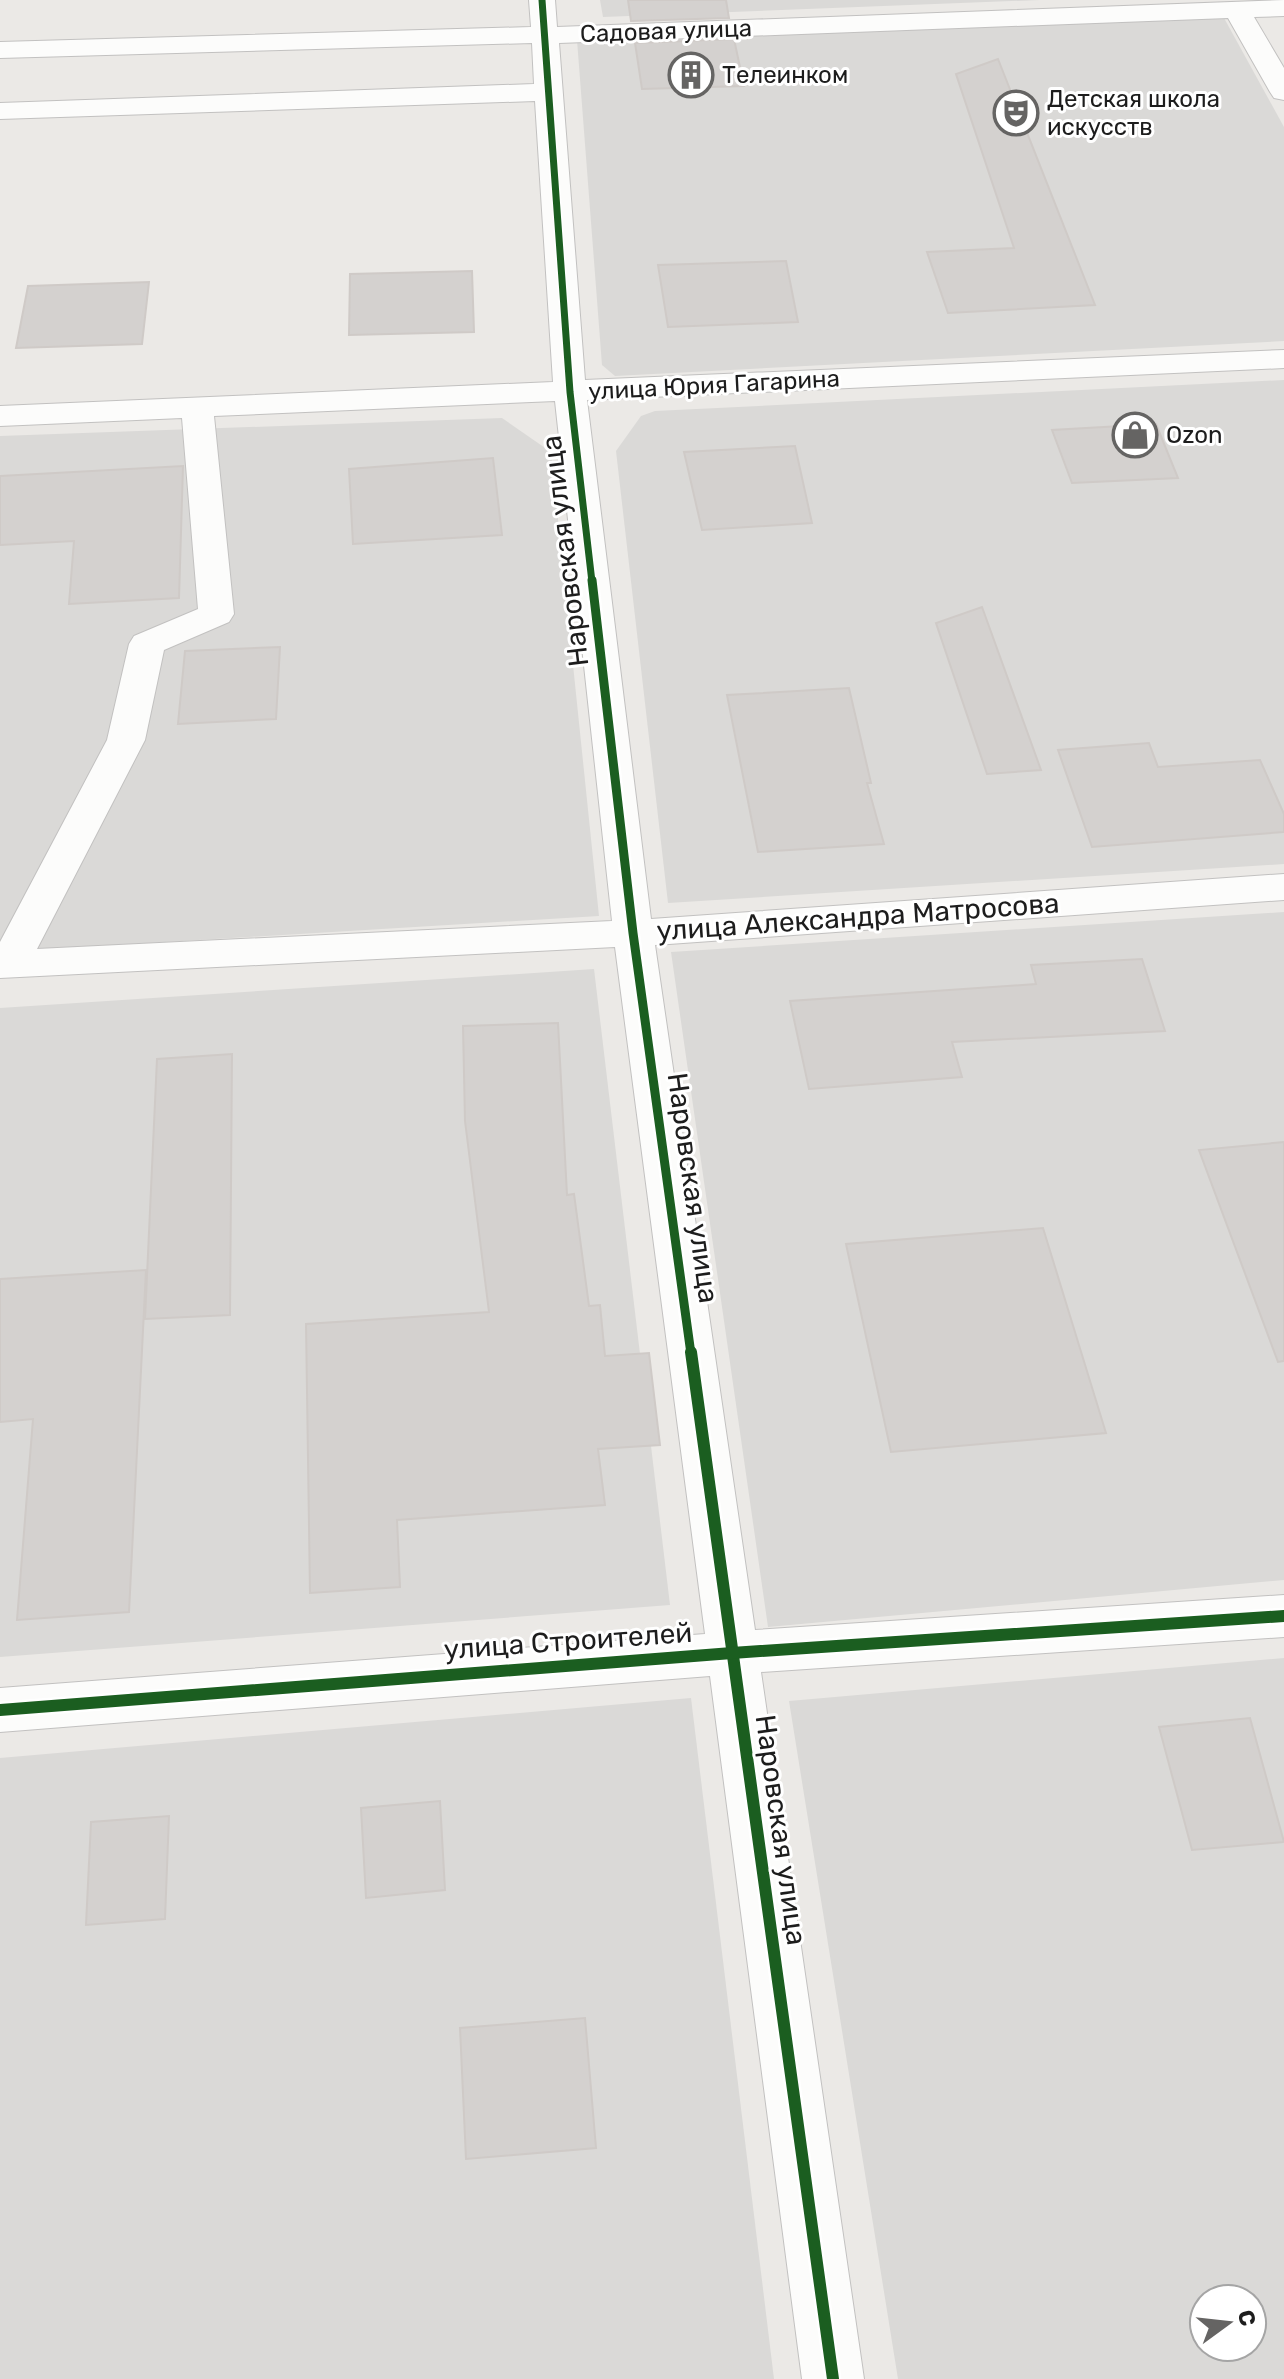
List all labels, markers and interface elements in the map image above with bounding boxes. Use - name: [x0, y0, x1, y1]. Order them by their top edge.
- street label: Садовая улица: [580, 14, 752, 48]
- building icon: Телеинком: [667, 51, 715, 99]
- place label: Телеинком: [722, 61, 848, 89]
- place label: Детская школа искусств: [1047, 85, 1220, 141]
- theatre icon: Детская школа искусств: [992, 89, 1040, 137]
- street label: улица Юрия Гагарина: [588, 364, 840, 406]
- shop icon: Ozon: [1111, 411, 1159, 459]
- place label: Ozon: [1166, 421, 1223, 449]
- street label: Наровская улица: [534, 434, 596, 668]
- street label: улица Александра Матросова: [656, 886, 1060, 948]
- street label: Наровская улица: [660, 1071, 726, 1305]
- street label: улица Строителей: [443, 1616, 693, 1666]
- street label: Наровская улица: [748, 1713, 814, 1947]
- north arrow: [1188, 2283, 1268, 2363]
- text: С: [1232, 2307, 1262, 2329]

